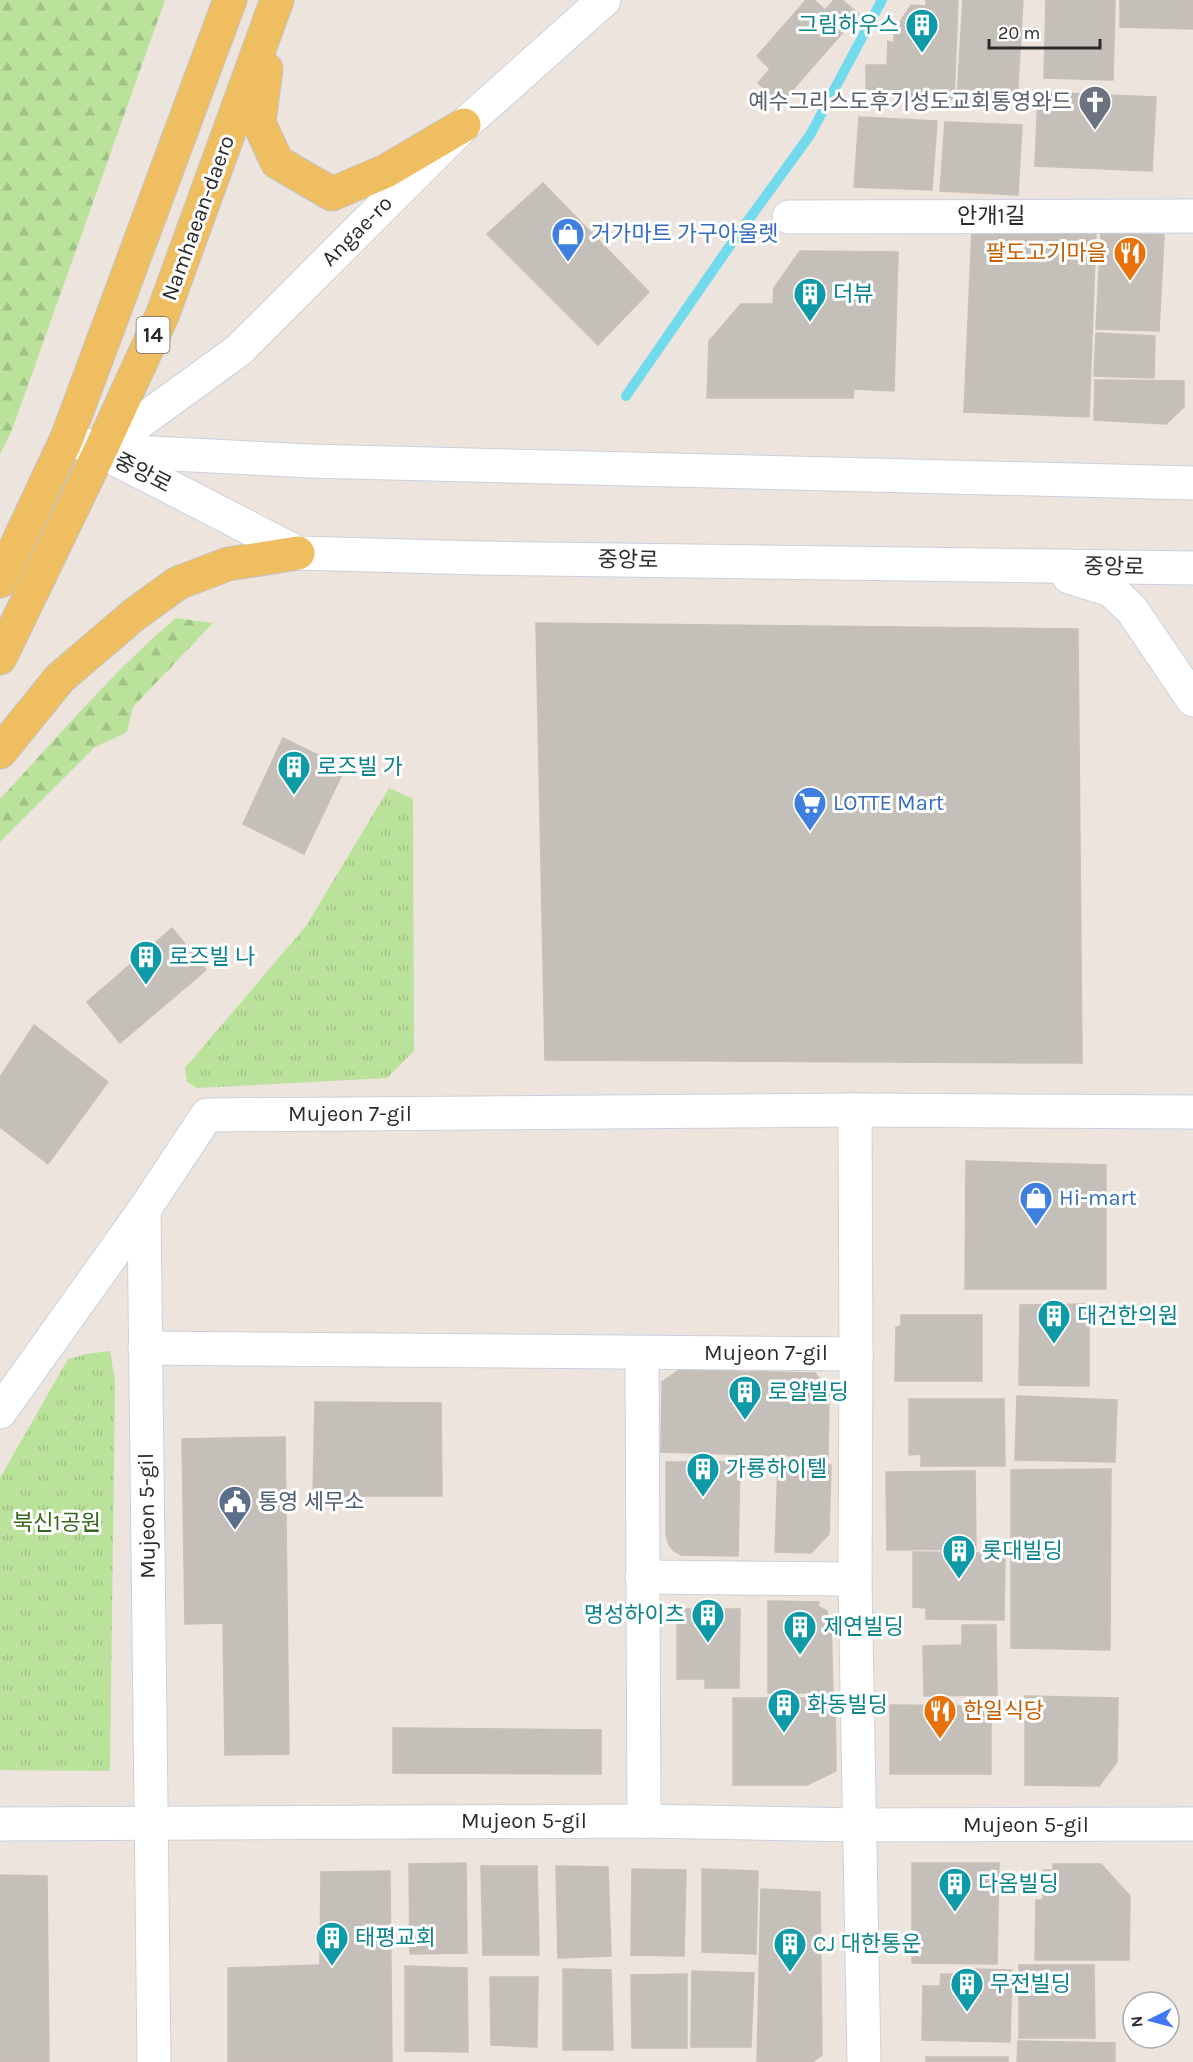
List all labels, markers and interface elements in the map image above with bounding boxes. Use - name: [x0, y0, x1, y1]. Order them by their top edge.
- building icon: 그림하우스: [904, 7, 940, 54]
- place label: 그림하우스: [798, 12, 899, 38]
- scale bar: [989, 12, 1100, 50]
- text: 20 m: [998, 22, 1040, 44]
- church icon: 예수그리스도후기성도교회통영와드: [1077, 84, 1113, 131]
- place label: 예수그리스도후기성도교회통영와드: [748, 89, 1072, 115]
- street label: Namhaean-daero: [156, 132, 240, 304]
- street label: Angae-ro: [316, 190, 398, 272]
- street label: 안개1길: [957, 203, 1025, 229]
- shop icon: 거가마트 가구아울렛: [550, 216, 586, 263]
- place label: 거가마트 가구아울렛: [591, 221, 778, 247]
- restaurant icon: 팔도고기마을: [1112, 235, 1148, 282]
- place label: 팔도고기마을: [986, 240, 1107, 266]
- building icon: 더뷰: [792, 276, 828, 323]
- place label: 더뷰: [833, 281, 873, 307]
- road number: 14: [136, 317, 170, 353]
- street label: 중앙로: [110, 448, 176, 498]
- street label: 중앙로: [597, 546, 659, 574]
- street label: 중앙로: [1083, 553, 1145, 581]
- building icon: 로즈빌 가: [276, 749, 312, 796]
- place label: 로즈빌 가: [317, 754, 403, 780]
- supermarket icon: LOTTE Mart: [792, 785, 828, 832]
- place label: LOTTE Mart: [833, 790, 944, 816]
- building icon: 로즈빌 나: [128, 939, 164, 986]
- place label: 로즈빌 나: [169, 944, 255, 970]
- street label: Mujeon 7-gil: [288, 1101, 412, 1127]
- shop icon: Hi-mart: [1018, 1180, 1054, 1227]
- place label: Hi-mart: [1059, 1185, 1137, 1211]
- building icon: 대건한의원: [1036, 1298, 1072, 1345]
- place label: 대건한의원: [1077, 1303, 1178, 1329]
- street label: Mujeon 7-gil: [704, 1340, 828, 1366]
- building icon: 로얄빌딩: [727, 1374, 763, 1421]
- place label: 로얄빌딩: [768, 1379, 849, 1405]
- building icon: 가룡하이텔: [685, 1451, 721, 1498]
- street label: Mujeon 5-gil: [133, 1453, 161, 1579]
- place label: 가룡하이텔: [726, 1456, 827, 1482]
- public building icon: 통영 세무소: [217, 1484, 253, 1531]
- place label: 통영 세무소: [258, 1489, 364, 1515]
- park label: 북신1공원: [13, 1510, 101, 1536]
- building icon: 롯대빌딩: [941, 1533, 977, 1580]
- place label: 롯대빌딩: [982, 1538, 1063, 1564]
- building icon: 명성하이츠: [690, 1597, 726, 1644]
- place label: 명성하이츠: [584, 1602, 685, 1628]
- building icon: 제연빌딩: [782, 1609, 818, 1656]
- place label: 제연빌딩: [823, 1614, 904, 1640]
- building icon: 화동빌딩: [766, 1687, 802, 1734]
- place label: 화동빌딩: [807, 1692, 888, 1718]
- restaurant icon: 한일식당: [922, 1693, 958, 1740]
- place label: 한일식당: [963, 1698, 1044, 1724]
- street label: Mujeon 5-gil: [461, 1808, 587, 1834]
- street label: Mujeon 5-gil: [963, 1812, 1089, 1838]
- building icon: 다옴빌딩: [937, 1866, 973, 1913]
- place label: 다옴빌딩: [978, 1871, 1059, 1897]
- building icon: 태평교회: [314, 1920, 350, 1967]
- place label: 태평교회: [355, 1925, 436, 1951]
- building icon: CJ 대한통운: [772, 1926, 808, 1973]
- place label: CJ 대한통운: [813, 1931, 922, 1957]
- building icon: 무전빌딩: [949, 1966, 985, 2013]
- place label: 무전빌딩: [990, 1971, 1071, 1997]
- north arrow: [1121, 1990, 1181, 2050]
- text: N: [1127, 2015, 1147, 2028]

